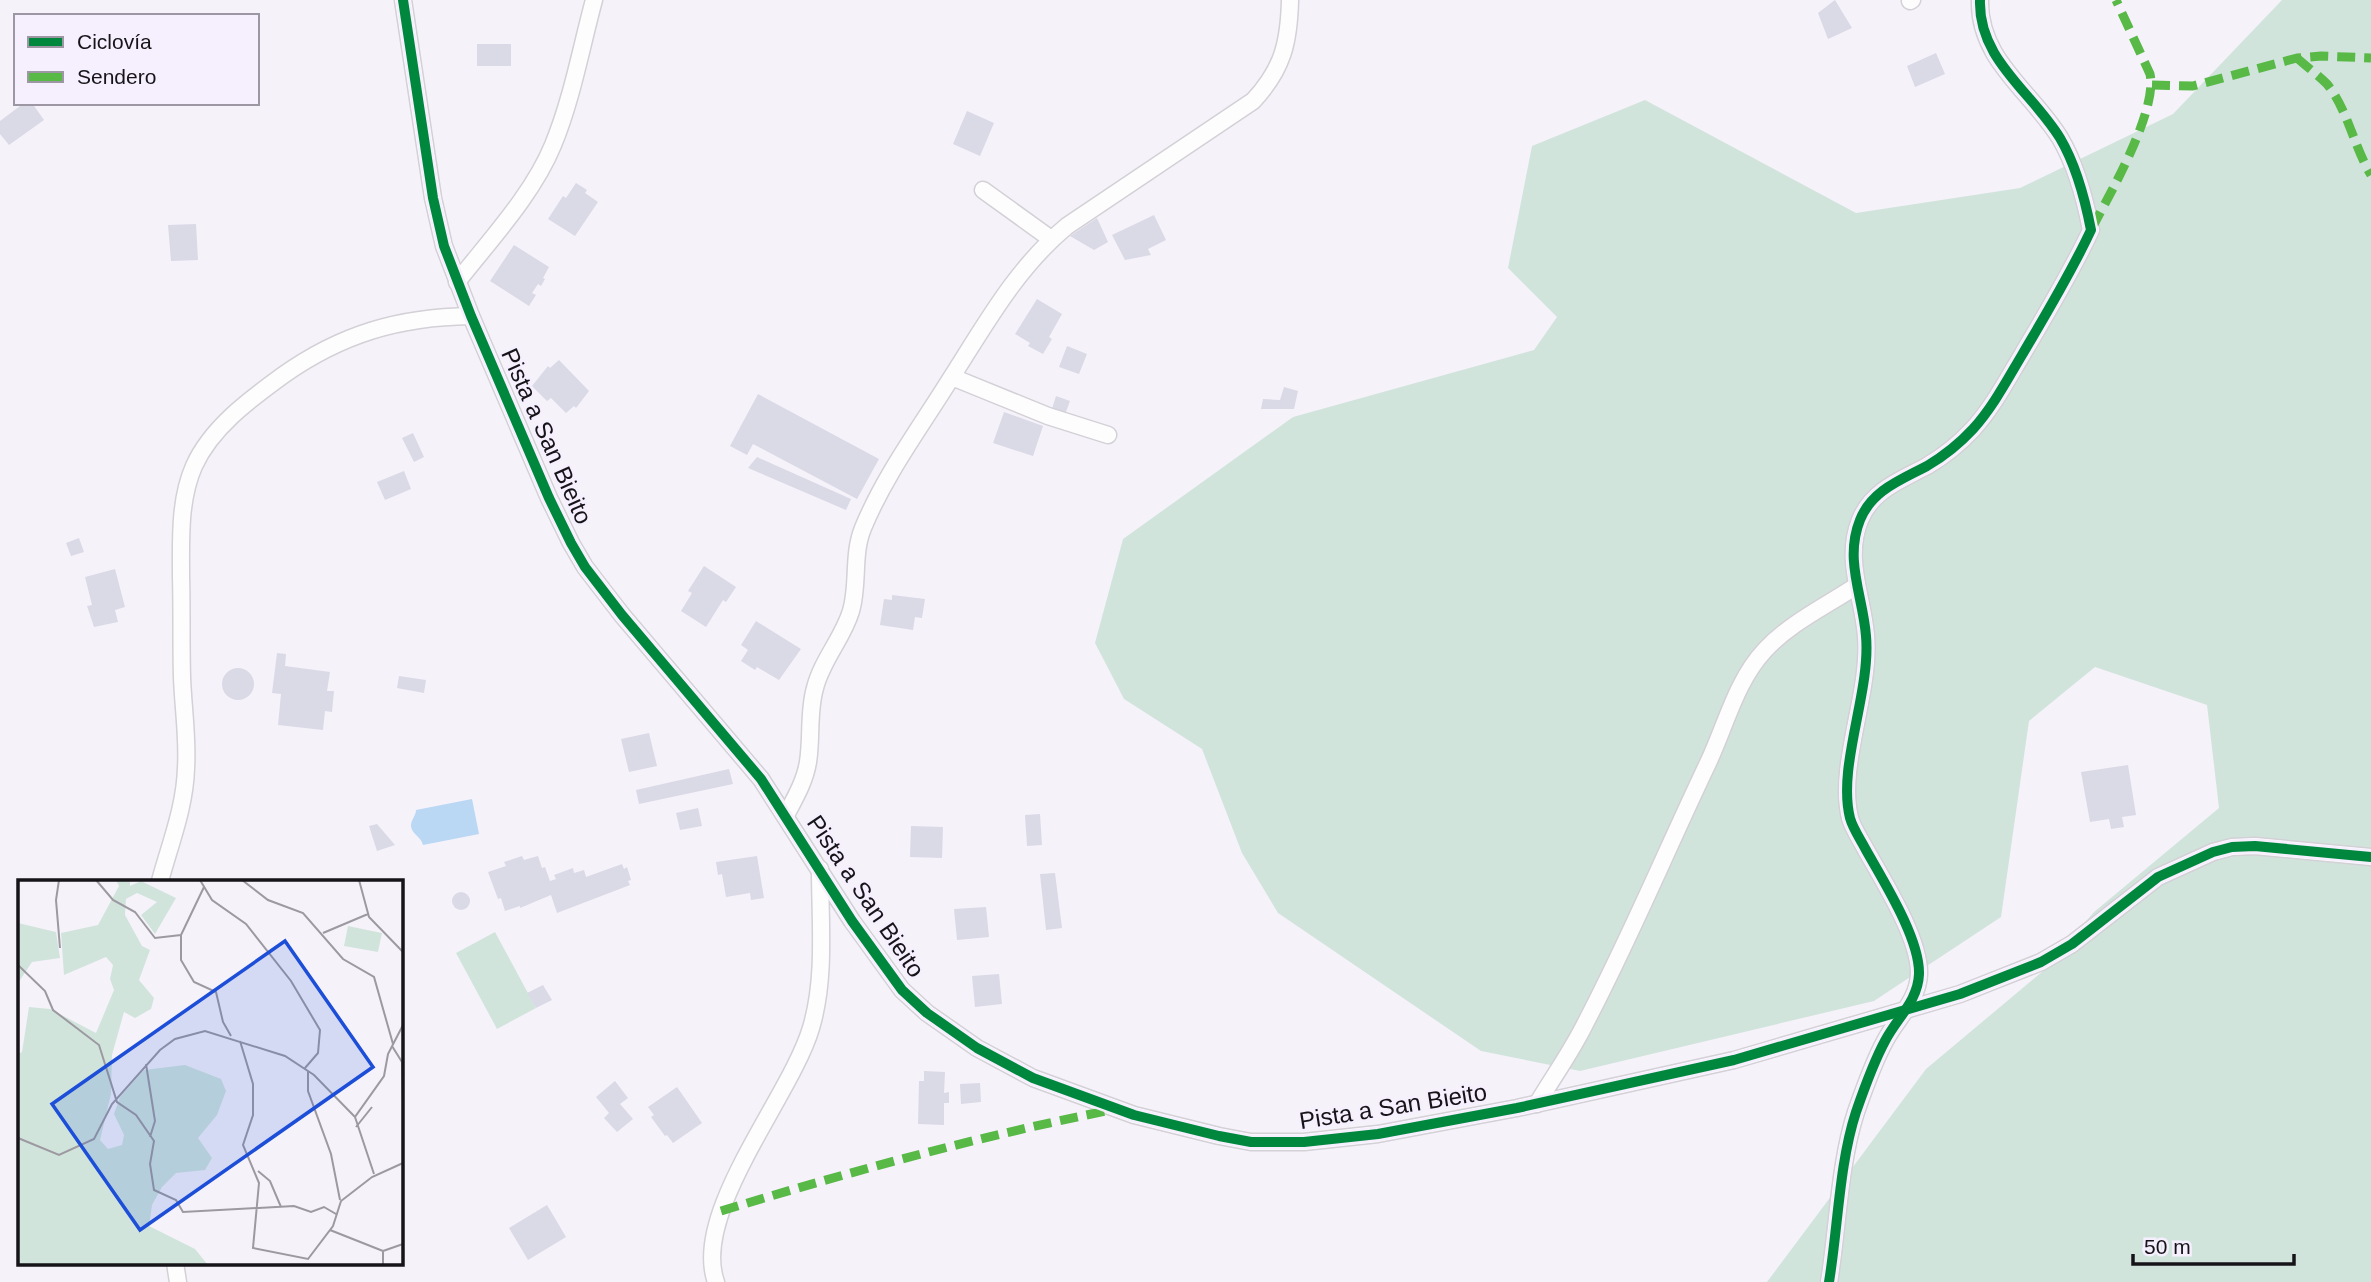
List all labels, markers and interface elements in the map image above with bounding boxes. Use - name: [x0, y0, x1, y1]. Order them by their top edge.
- legend: [14, 14, 259, 105]
- text: Ciclovía: [77, 30, 152, 53]
- text: Sendero: [77, 65, 156, 88]
- street label: Pista a San Bieito: [496, 344, 598, 528]
- street label: Pista a San Bieito: [802, 810, 930, 982]
- inset map: [18, 880, 402, 1264]
- street label: Pista a San Bieito: [1297, 1078, 1489, 1134]
- scale bar: [2133, 1222, 2294, 1266]
- text: 50 m: [2144, 1235, 2191, 1258]

